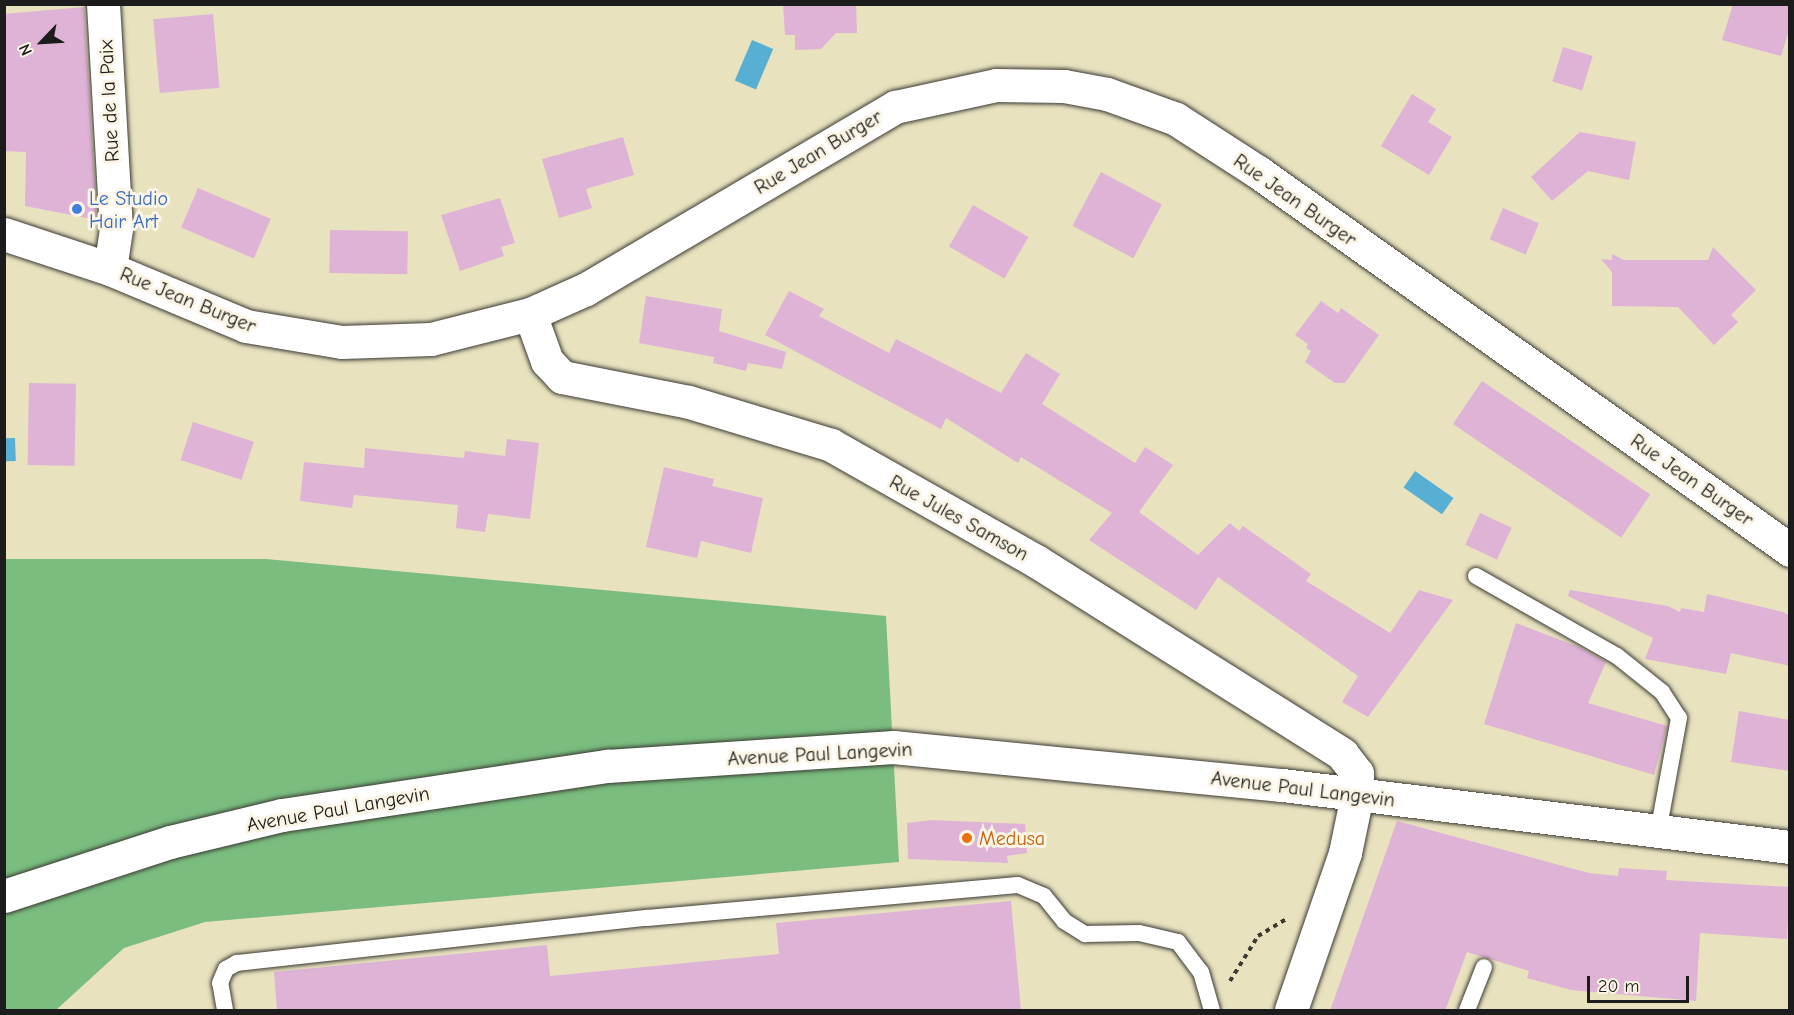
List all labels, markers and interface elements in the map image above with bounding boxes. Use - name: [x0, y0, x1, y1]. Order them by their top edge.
- north arrow: [12, 12, 72, 72]
- street label: Rue de la Paix: [94, 39, 124, 163]
- text: N: [15, 41, 36, 58]
- street label: Rue Jean Burger: [750, 104, 886, 200]
- street label: Rue Jean Burger: [1229, 149, 1361, 251]
- place label: Le Studio Hair Art: [89, 186, 168, 233]
- marker: Le Studio Hair Art: [70, 202, 84, 216]
- street label: Rue Jean Burger: [116, 262, 260, 338]
- street label: Rue Jean Burger: [1626, 429, 1758, 531]
- street label: Rue Jules Samson: [885, 470, 1033, 566]
- street label: Avenue Paul Langevin: [727, 737, 913, 771]
- street label: Avenue Paul Langevin: [1210, 766, 1396, 812]
- street label: Avenue Paul Langevin: [245, 781, 431, 837]
- place label: Medusa: [979, 826, 1045, 850]
- marker: Medusa: [960, 831, 974, 845]
- scale bar: [1590, 964, 1692, 1002]
- text: 20 m: [1598, 976, 1639, 997]

